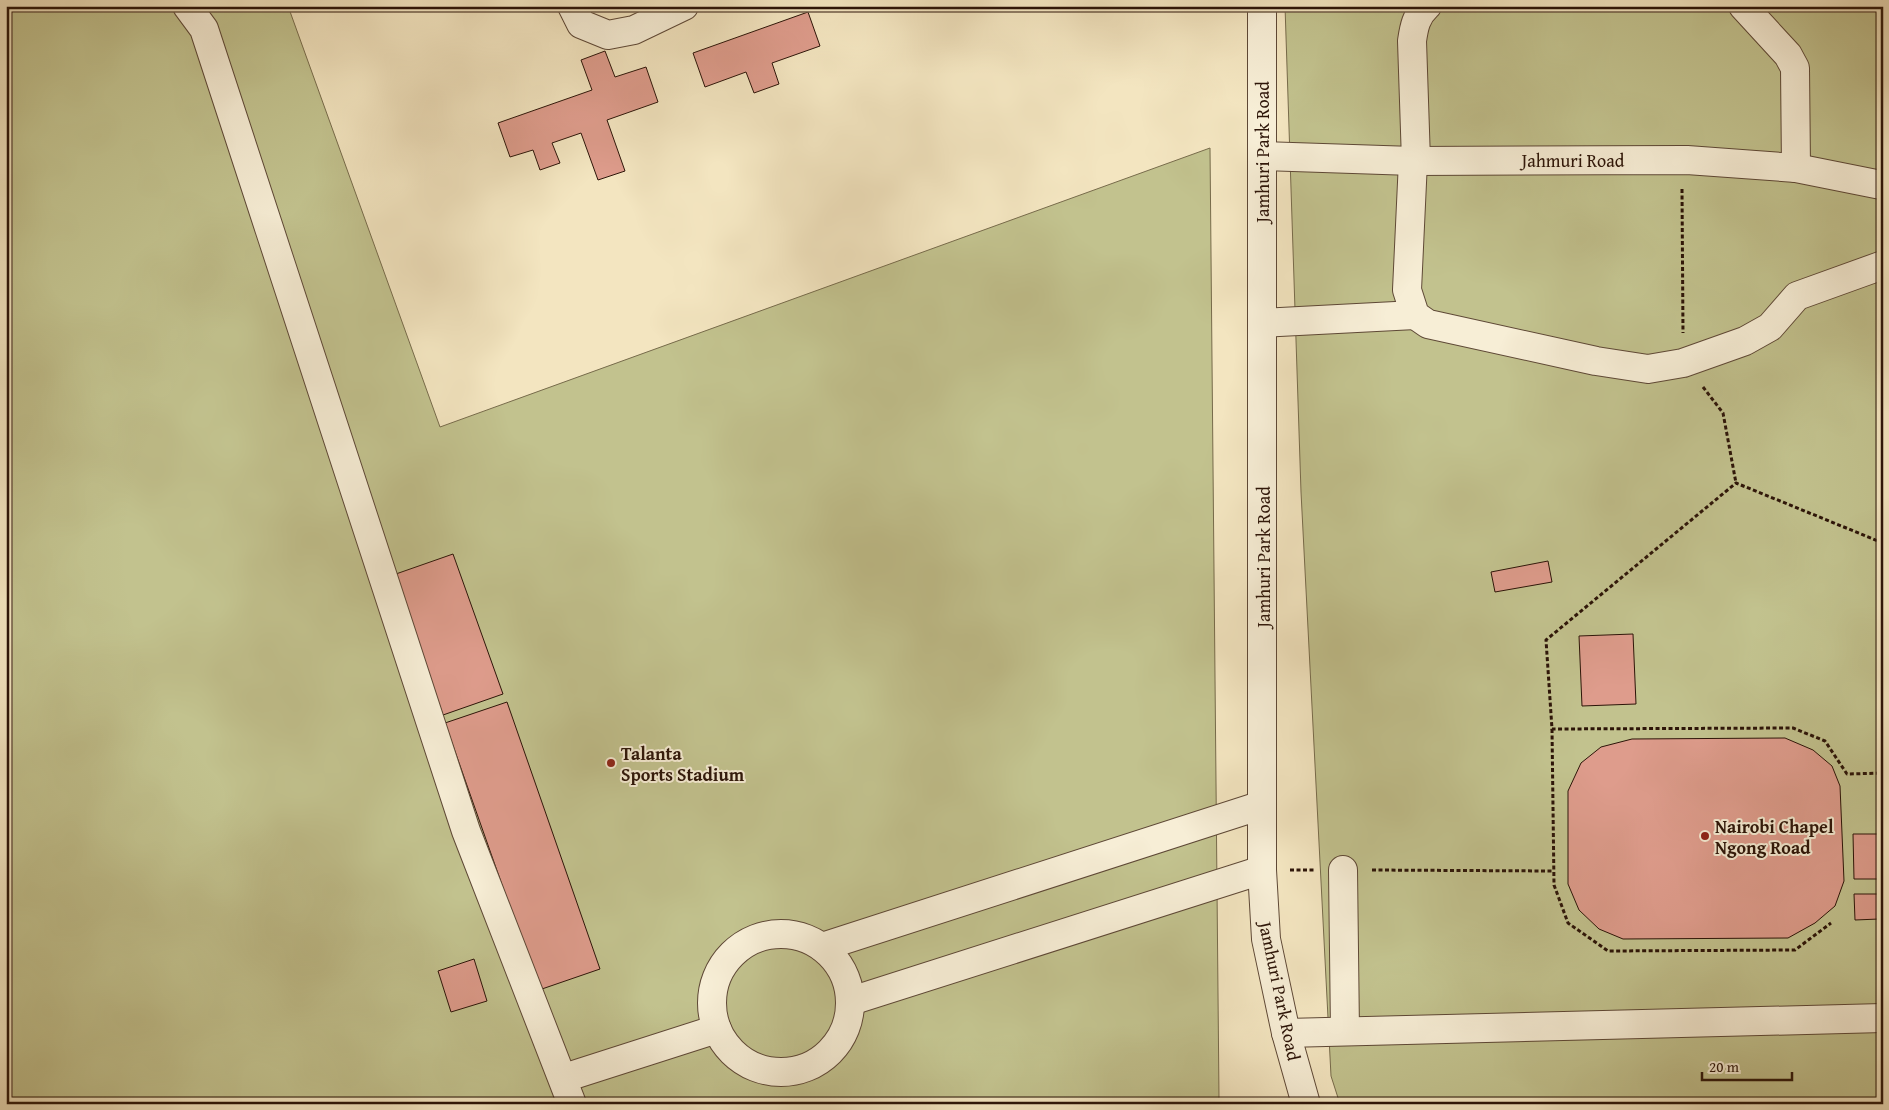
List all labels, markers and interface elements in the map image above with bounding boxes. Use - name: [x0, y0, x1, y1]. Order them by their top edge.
- street label: Jamhuri Park Road: [1249, 81, 1276, 225]
- street label: Jahmuri Road: [1520, 147, 1625, 174]
- street label: Jamhuri Park Road: [1250, 486, 1277, 630]
- place label: Talanta Sports Stadium: [621, 740, 745, 788]
- marker: Talanta Sports Stadium: [605, 757, 617, 769]
- place label: Nairobi Chapel Ngong Road: [1715, 813, 1834, 861]
- marker: Nairobi Chapel Ngong Road: [1699, 830, 1711, 842]
- street label: Jamhuri Park Road: [1252, 917, 1308, 1063]
- scale bar: [1702, 1050, 1792, 1082]
- text: 20 m: [1709, 1056, 1740, 1077]

